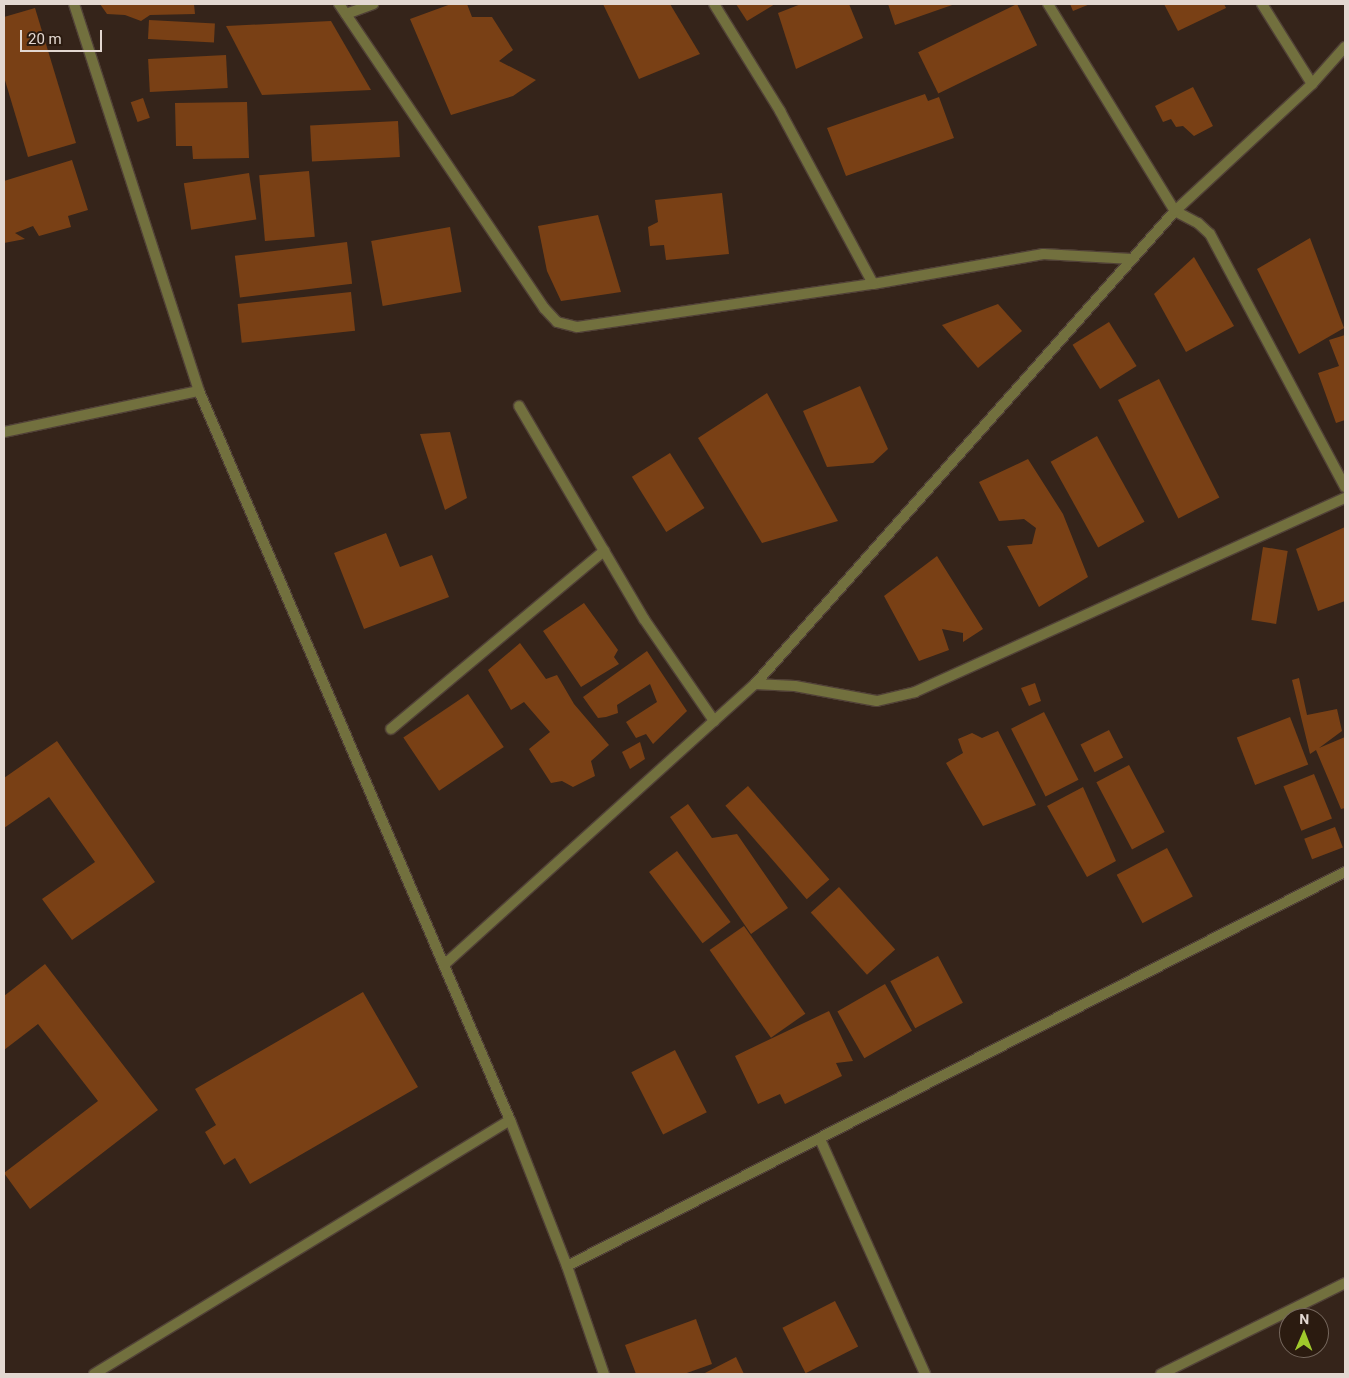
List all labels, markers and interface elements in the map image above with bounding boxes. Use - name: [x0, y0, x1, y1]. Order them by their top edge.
- scale bar: [22, 20, 105, 52]
- text: 20 m: [28, 30, 62, 48]
- north arrow: [1279, 1308, 1329, 1358]
- text: N: [1299, 1311, 1309, 1327]

